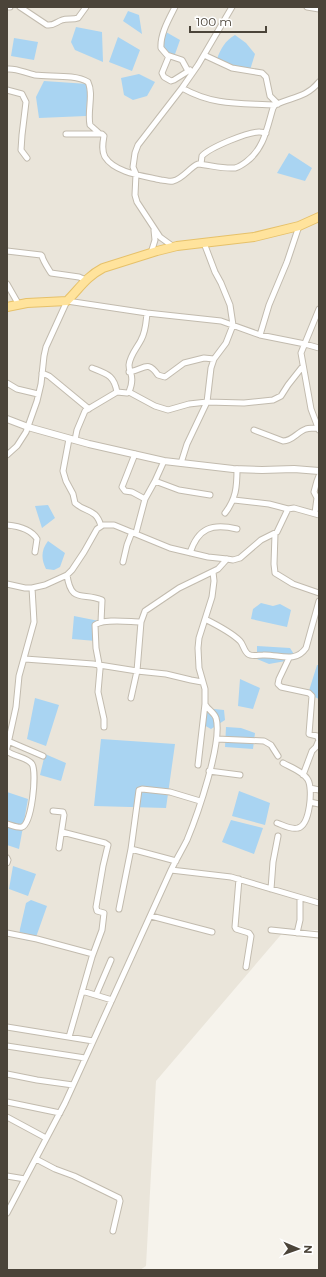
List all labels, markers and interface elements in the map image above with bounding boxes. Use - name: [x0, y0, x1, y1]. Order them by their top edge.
- scale bar: [190, 8, 266, 34]
- text: 100 m: [196, 14, 232, 29]
- north arrow: [278, 1229, 318, 1269]
- text: N: [301, 1245, 315, 1254]

